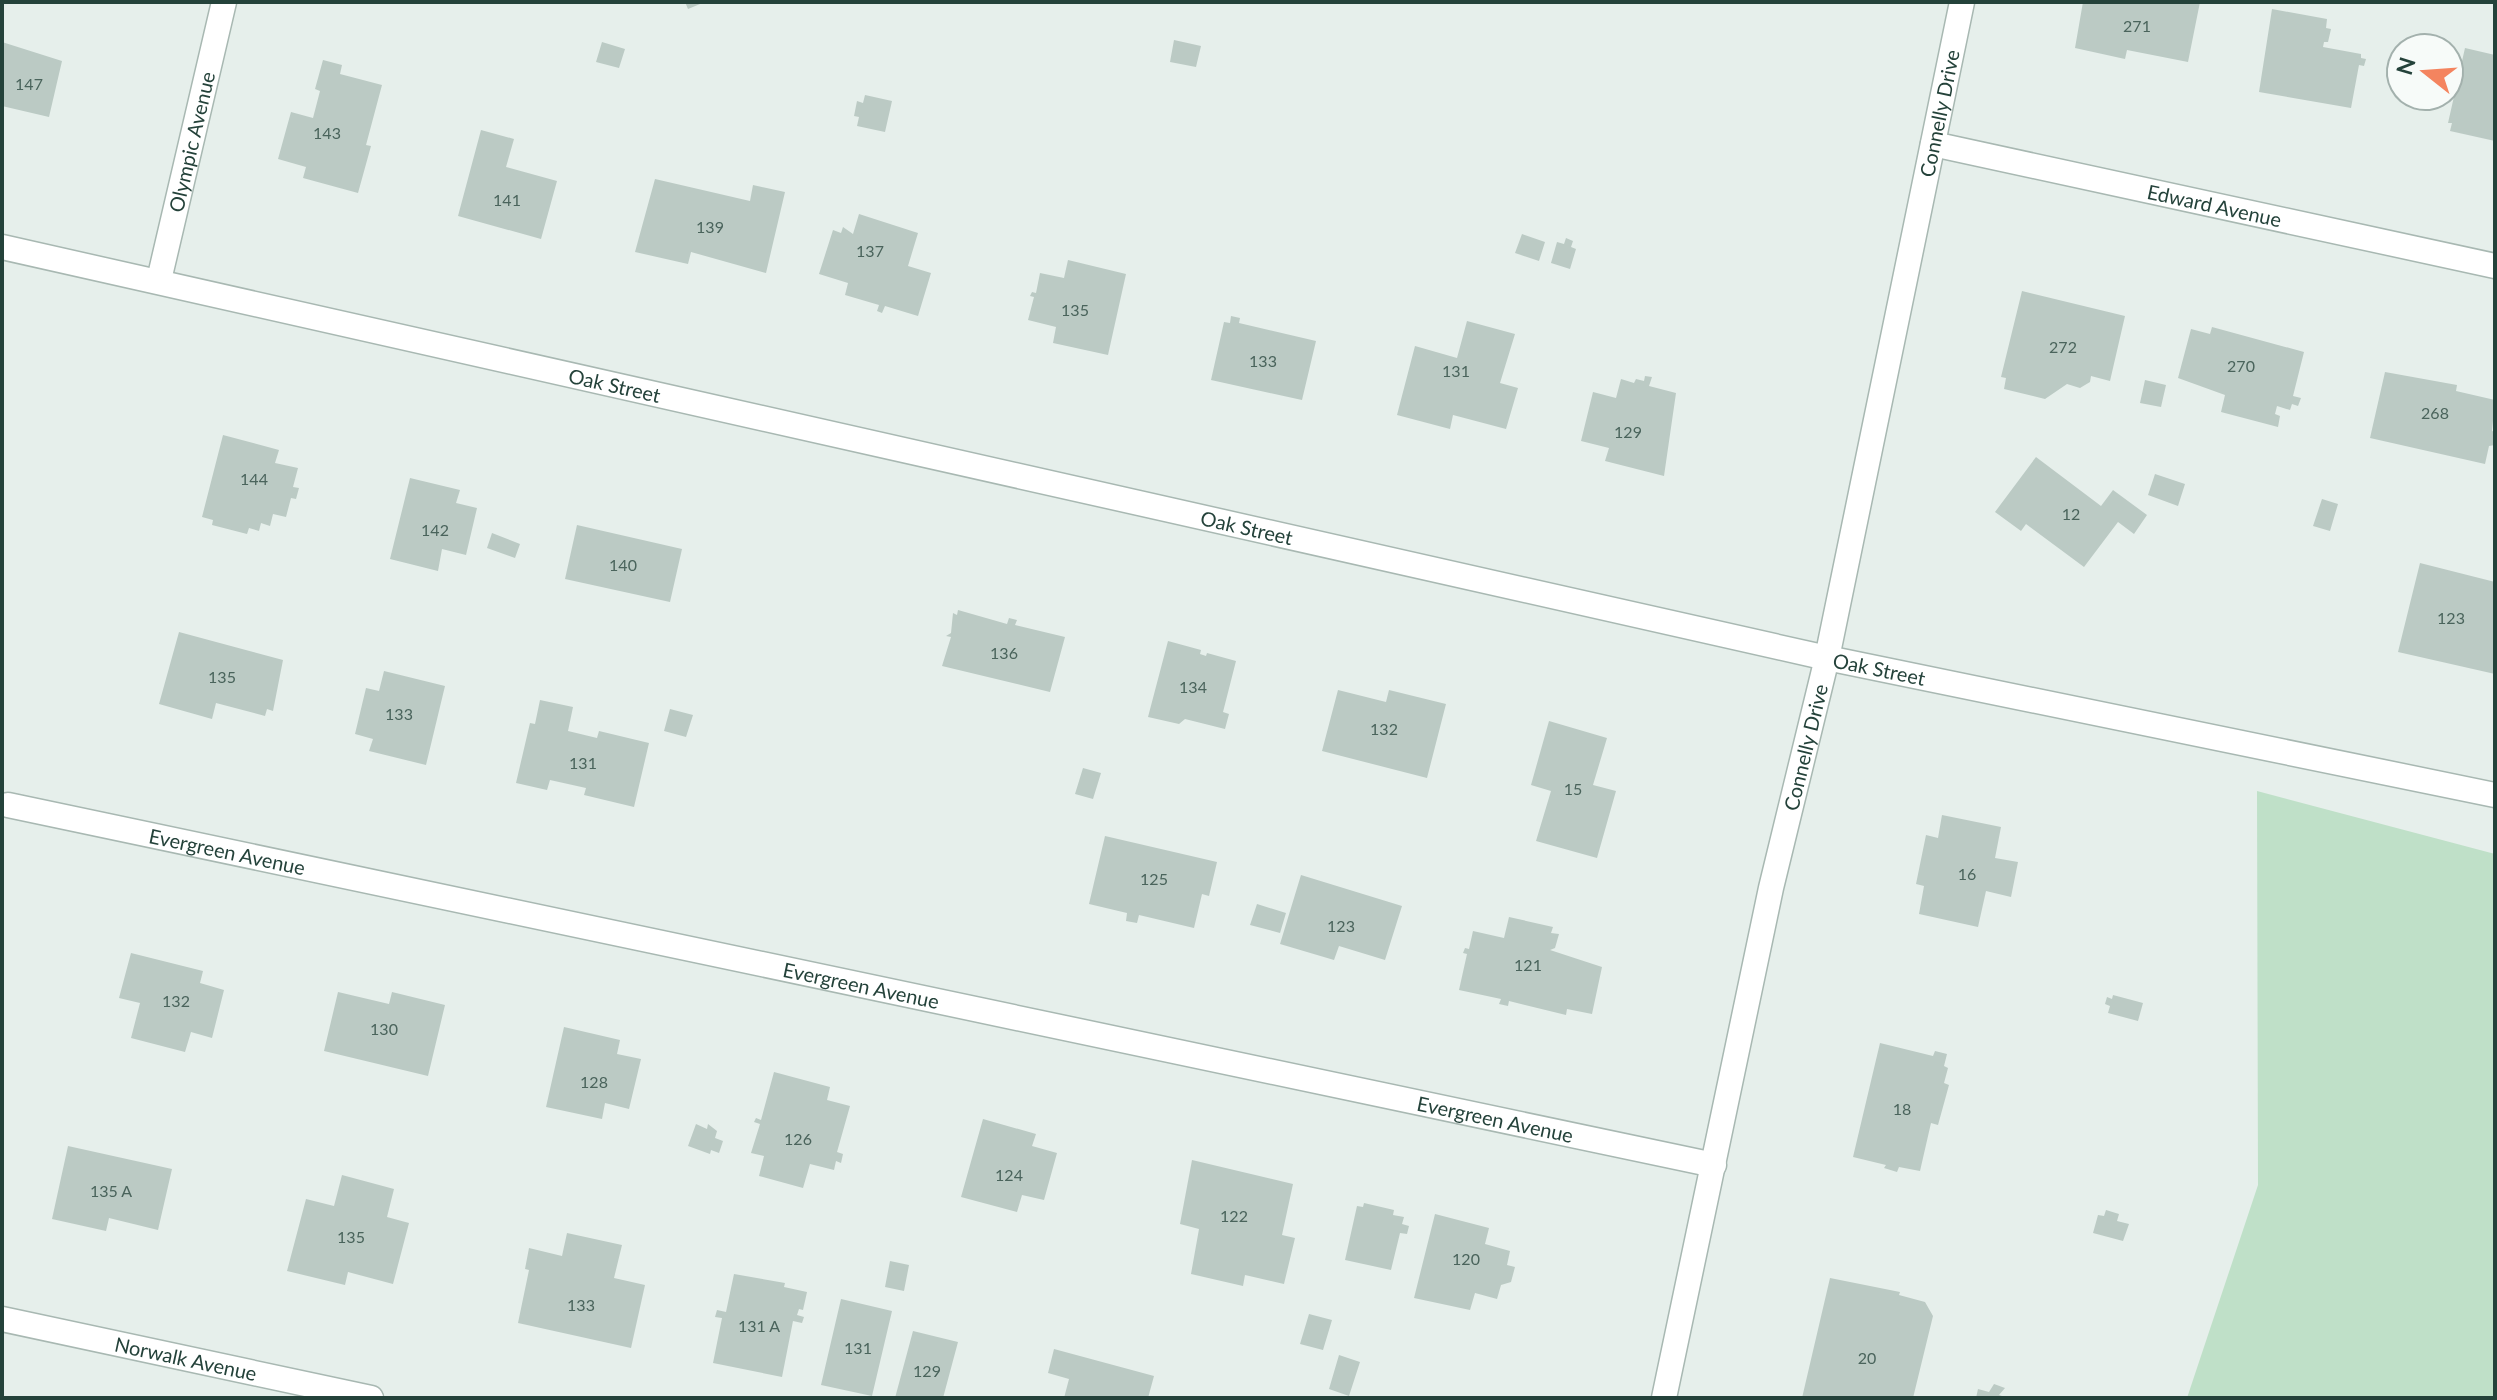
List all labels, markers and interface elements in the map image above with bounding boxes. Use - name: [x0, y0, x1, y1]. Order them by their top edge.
- house number: 271: [2123, 16, 2151, 35]
- north arrow: [2385, 32, 2465, 112]
- street label: Connelly Drive: [1914, 47, 1964, 179]
- text: N: [2390, 54, 2421, 78]
- street label: Olympic Avenue: [163, 69, 219, 214]
- house number: 147: [15, 74, 43, 93]
- house number: 143: [313, 123, 341, 142]
- street label: Edward Avenue: [2145, 179, 2284, 231]
- house number: 141: [493, 190, 521, 209]
- house number: 139: [696, 217, 724, 236]
- house number: 137: [856, 241, 884, 260]
- house number: 135: [1061, 300, 1089, 319]
- house number: 272: [2049, 337, 2077, 356]
- house number: 133: [1249, 351, 1277, 370]
- house number: 270: [2227, 356, 2255, 375]
- house number: 131: [1442, 361, 1470, 380]
- street label: Oak Street: [566, 363, 663, 407]
- house number: 268: [2421, 403, 2449, 422]
- house number: 129: [1614, 422, 1642, 441]
- house number: 144: [240, 469, 268, 488]
- house number: 12: [2062, 504, 2080, 523]
- street label: Oak Street: [1198, 505, 1295, 549]
- house number: 142: [421, 520, 449, 539]
- house number: 140: [609, 555, 637, 574]
- house number: 123: [2437, 608, 2465, 627]
- house number: 136: [990, 643, 1018, 662]
- street label: Oak Street: [1831, 648, 1928, 690]
- house number: 135: [208, 667, 236, 686]
- house number: 134: [1179, 677, 1207, 696]
- street label: Connelly Drive: [1778, 681, 1832, 813]
- house number: 133: [385, 704, 413, 723]
- house number: 132: [1370, 719, 1398, 738]
- house number: 131: [569, 753, 597, 772]
- house number: 15: [1564, 779, 1582, 798]
- street label: Evergreen Avenue: [147, 823, 307, 879]
- house number: 16: [1958, 864, 1976, 883]
- house number: 125: [1140, 869, 1168, 888]
- house number: 123: [1327, 916, 1355, 935]
- house number: 121: [1514, 955, 1542, 974]
- street label: Evergreen Avenue: [781, 957, 941, 1013]
- house number: 132: [162, 991, 190, 1010]
- house number: 130: [370, 1019, 398, 1038]
- house number: 128: [580, 1072, 608, 1091]
- street label: Evergreen Avenue: [1415, 1091, 1576, 1147]
- house number: 18: [1893, 1099, 1911, 1118]
- house number: 126: [784, 1129, 812, 1148]
- house number: 124: [995, 1165, 1023, 1184]
- house number: 135 A: [90, 1181, 132, 1200]
- house number: 122: [1220, 1206, 1248, 1225]
- house number: 135: [337, 1227, 365, 1246]
- house number: 120: [1452, 1249, 1480, 1268]
- house number: 133: [567, 1295, 595, 1314]
- house number: 131 A: [738, 1316, 780, 1335]
- street label: Norwalk Avenue: [113, 1331, 259, 1385]
- house number: 131: [844, 1338, 872, 1357]
- house number: 20: [1858, 1348, 1876, 1367]
- house number: 129: [913, 1361, 941, 1380]

